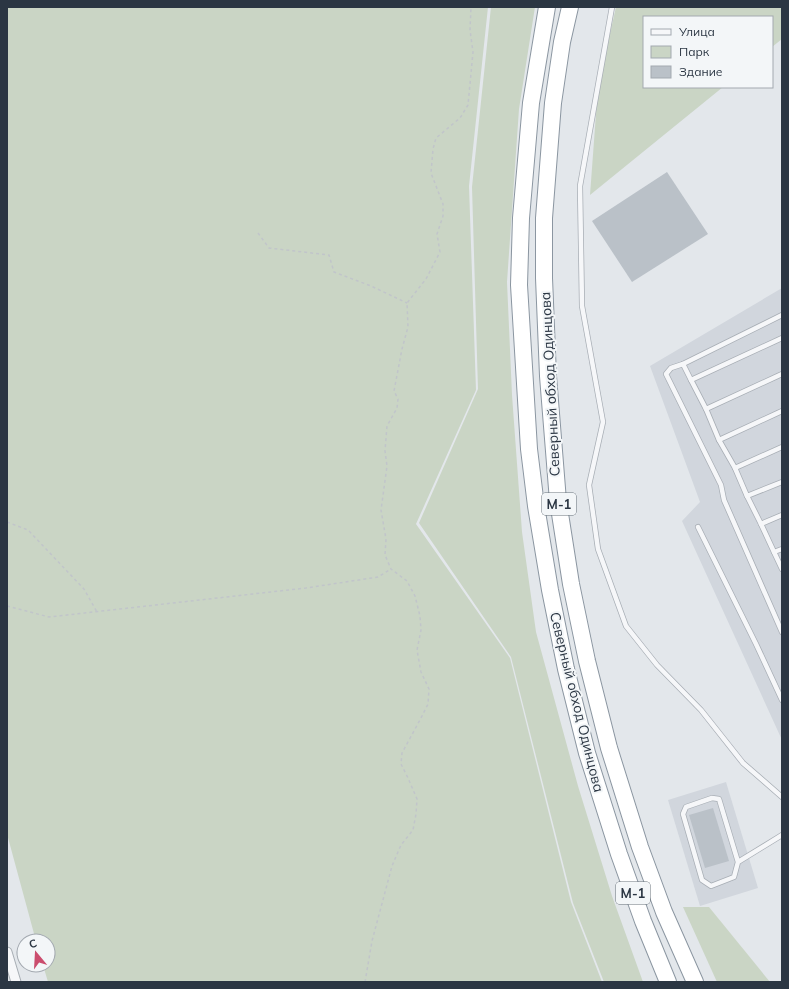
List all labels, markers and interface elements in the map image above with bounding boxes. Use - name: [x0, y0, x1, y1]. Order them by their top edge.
- legend: [643, 16, 773, 88]
- text: Улица: [678, 24, 715, 39]
- text: Парк: [679, 44, 710, 59]
- text: Здание: [679, 64, 723, 79]
- street label: Северный обход Одинцова: [536, 291, 564, 477]
- road number: М-1: [542, 493, 576, 515]
- street label: Северный обход Одинцова: [546, 610, 608, 794]
- road number: М-1: [616, 882, 650, 904]
- north arrow: [16, 933, 56, 973]
- text: С: [27, 936, 39, 951]

